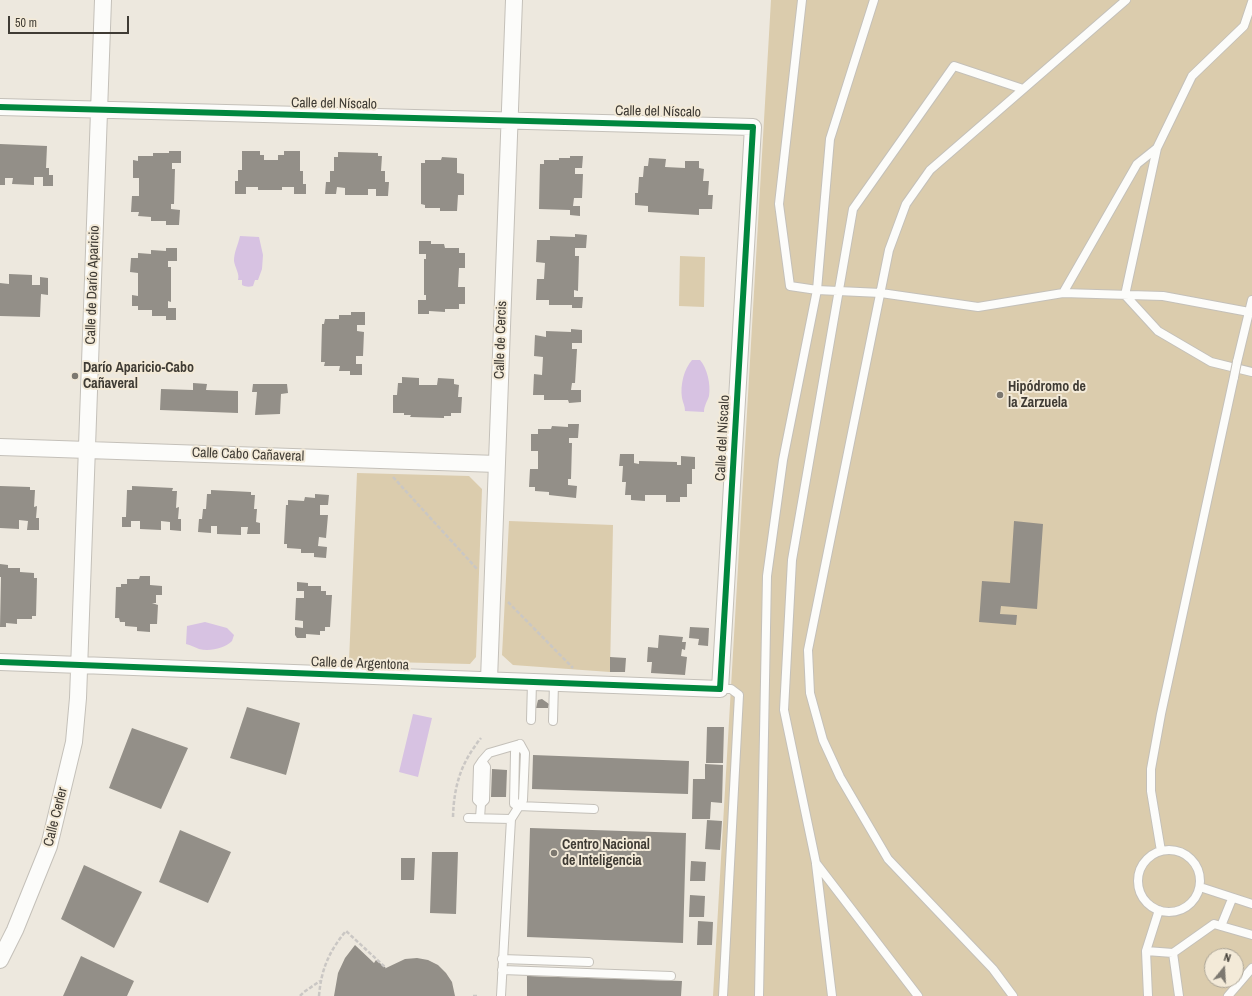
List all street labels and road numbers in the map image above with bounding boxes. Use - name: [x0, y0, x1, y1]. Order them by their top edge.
- street label: Calle del Níscalo: [291, 95, 377, 113]
- street label: Calle del Níscalo: [615, 103, 701, 121]
- street label: Calle de Darío Aparicio: [83, 225, 103, 345]
- street label: Calle de Cercis: [491, 300, 511, 380]
- street label: Calle del Níscalo: [712, 395, 734, 481]
- street label: Calle Cabo Cañaveral: [192, 445, 304, 465]
- street label: Calle de Argentona: [311, 654, 409, 674]
- street label: Calle Cerler: [41, 786, 71, 848]

